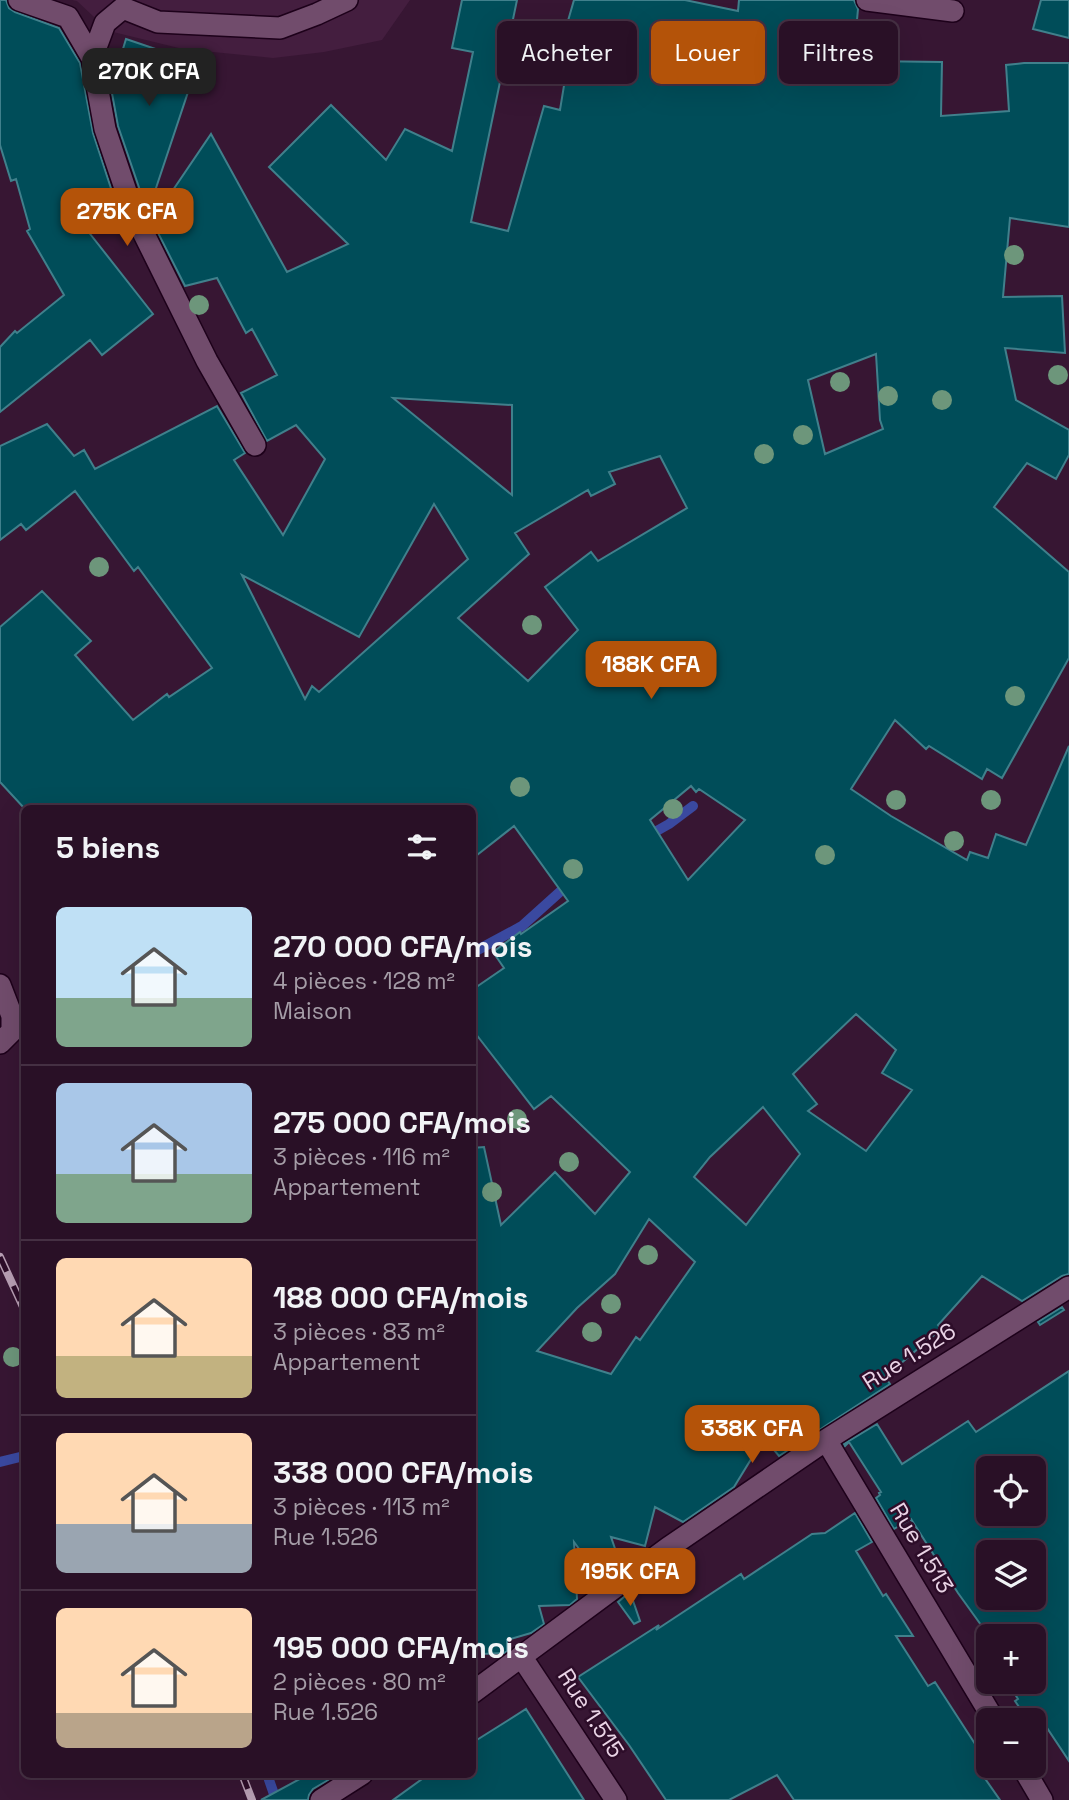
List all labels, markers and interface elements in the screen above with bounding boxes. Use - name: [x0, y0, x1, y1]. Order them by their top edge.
- chip: Acheter: [497, 21, 637, 84]
- chip: Louer: [651, 21, 765, 84]
- chip: Filtres: [779, 21, 898, 84]
- pin: 270K CFA: [77, 48, 221, 108]
- text: 270K CFA: [98, 56, 200, 86]
- pin: 275K CFA: [55, 188, 199, 248]
- text: 275K CFA: [77, 196, 177, 226]
- pin: 188K CFA: [579, 642, 723, 701]
- text: 188K CFA: [602, 649, 700, 679]
- text: 5 biens: [56, 828, 160, 867]
- icon: filters: [403, 828, 441, 866]
- text: 270 000 CFA/mois: [273, 927, 532, 966]
- icon: home: [112, 935, 196, 1019]
- text: 4 pièces · 128 m²: [273, 966, 455, 996]
- text: Maison: [273, 996, 352, 1026]
- text: 275 000 CFA/mois: [273, 1103, 531, 1142]
- icon: home: [112, 1111, 196, 1195]
- text: 3 pièces · 116 m²: [273, 1142, 450, 1172]
- text: Appartement: [273, 1172, 421, 1202]
- text: 188 000 CFA/mois: [273, 1278, 528, 1317]
- icon: home: [112, 1286, 196, 1370]
- street label: Rue 1.526: [856, 1315, 962, 1397]
- text: 3 pièces · 83 m²: [273, 1317, 445, 1347]
- text: Appartement: [273, 1347, 421, 1377]
- pin: 338K CFA: [680, 1406, 824, 1465]
- text: 338K CFA: [701, 1413, 803, 1443]
- text: 338 000 CFA/mois: [273, 1453, 533, 1492]
- map controls: [976, 1456, 1046, 1778]
- button: locate: [976, 1456, 1046, 1526]
- icon: home: [112, 1461, 196, 1545]
- text: 3 pièces · 113 m²: [273, 1492, 450, 1522]
- street label: Rue 1.513: [883, 1497, 961, 1599]
- text: Rue 1.526: [273, 1522, 378, 1552]
- button: layers: [976, 1540, 1046, 1610]
- pin: 195K CFA: [558, 1548, 702, 1608]
- text: 195K CFA: [580, 1556, 680, 1586]
- button: +: [976, 1624, 1046, 1694]
- text: 195 000 CFA/mois: [273, 1628, 529, 1667]
- icon: home: [112, 1636, 196, 1720]
- street label: Rue 1.515: [551, 1663, 631, 1763]
- text: 2 pièces · 80 m²: [273, 1667, 446, 1697]
- text: Rue 1.526: [273, 1697, 378, 1727]
- button: −: [976, 1708, 1046, 1778]

